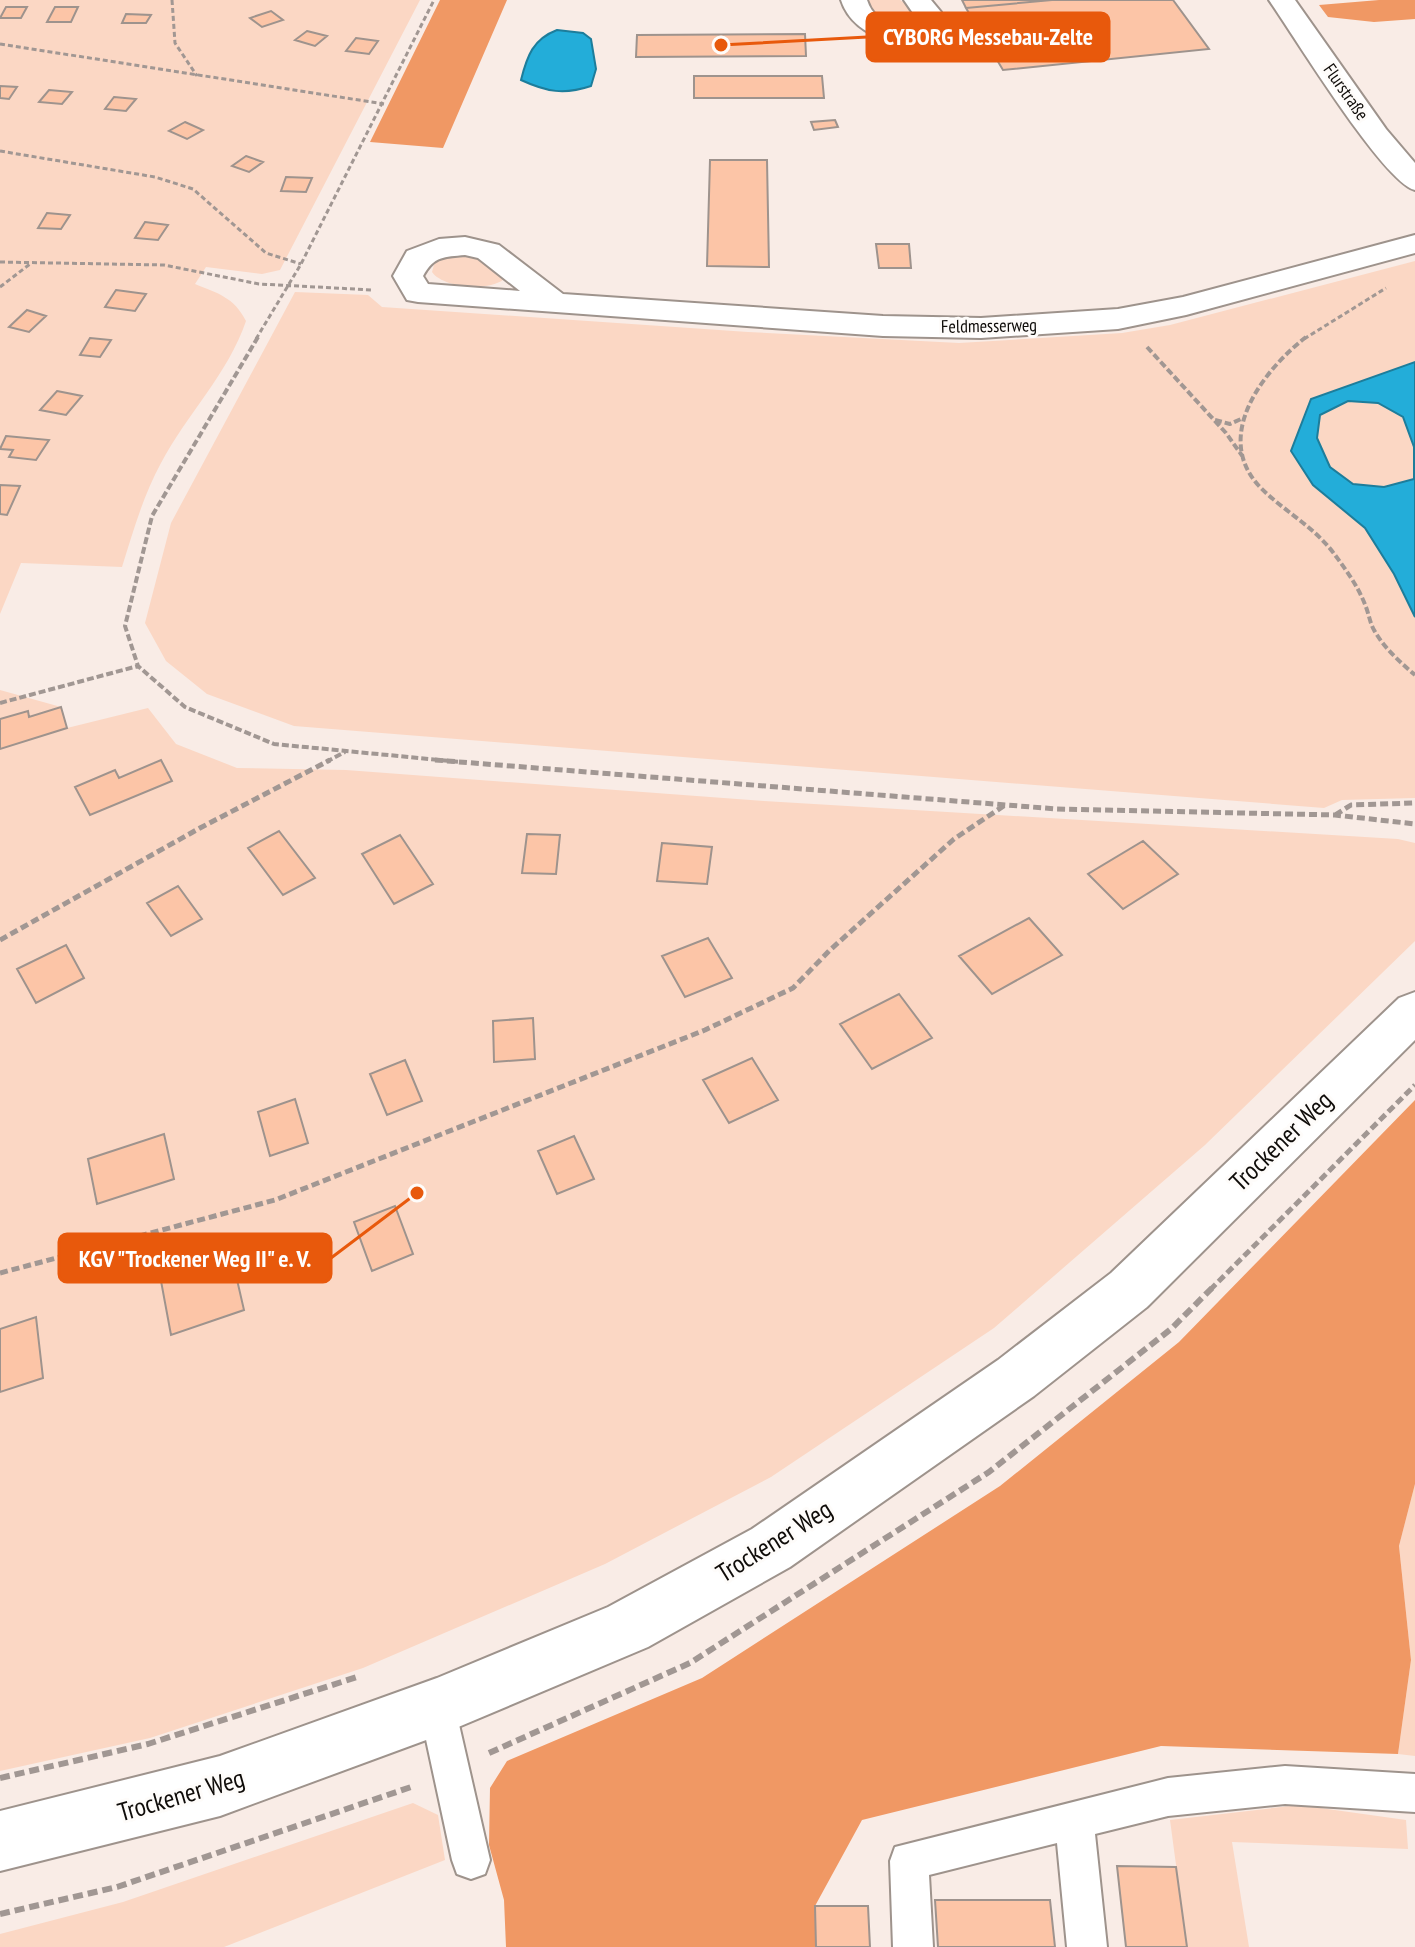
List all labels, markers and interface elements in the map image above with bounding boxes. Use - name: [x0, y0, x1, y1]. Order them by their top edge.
- callout: CYBORG Messebau-Zelte: [867, 13, 1109, 61]
- text: CYBORG Messebau-Zelte: [883, 21, 1093, 52]
- street label: Flurstraße: [1319, 59, 1374, 124]
- street label: Feldmesserweg: [941, 313, 1037, 338]
- street label: Trockener Weg: [1222, 1084, 1339, 1198]
- callout: KGV "Trockener Weg II" e. V.: [59, 1234, 331, 1282]
- text: KGV "Trockener Weg II" e. V.: [79, 1243, 311, 1274]
- street label: Trockener Weg: [710, 1492, 838, 1589]
- street label: Trockener Weg: [114, 1761, 248, 1828]

